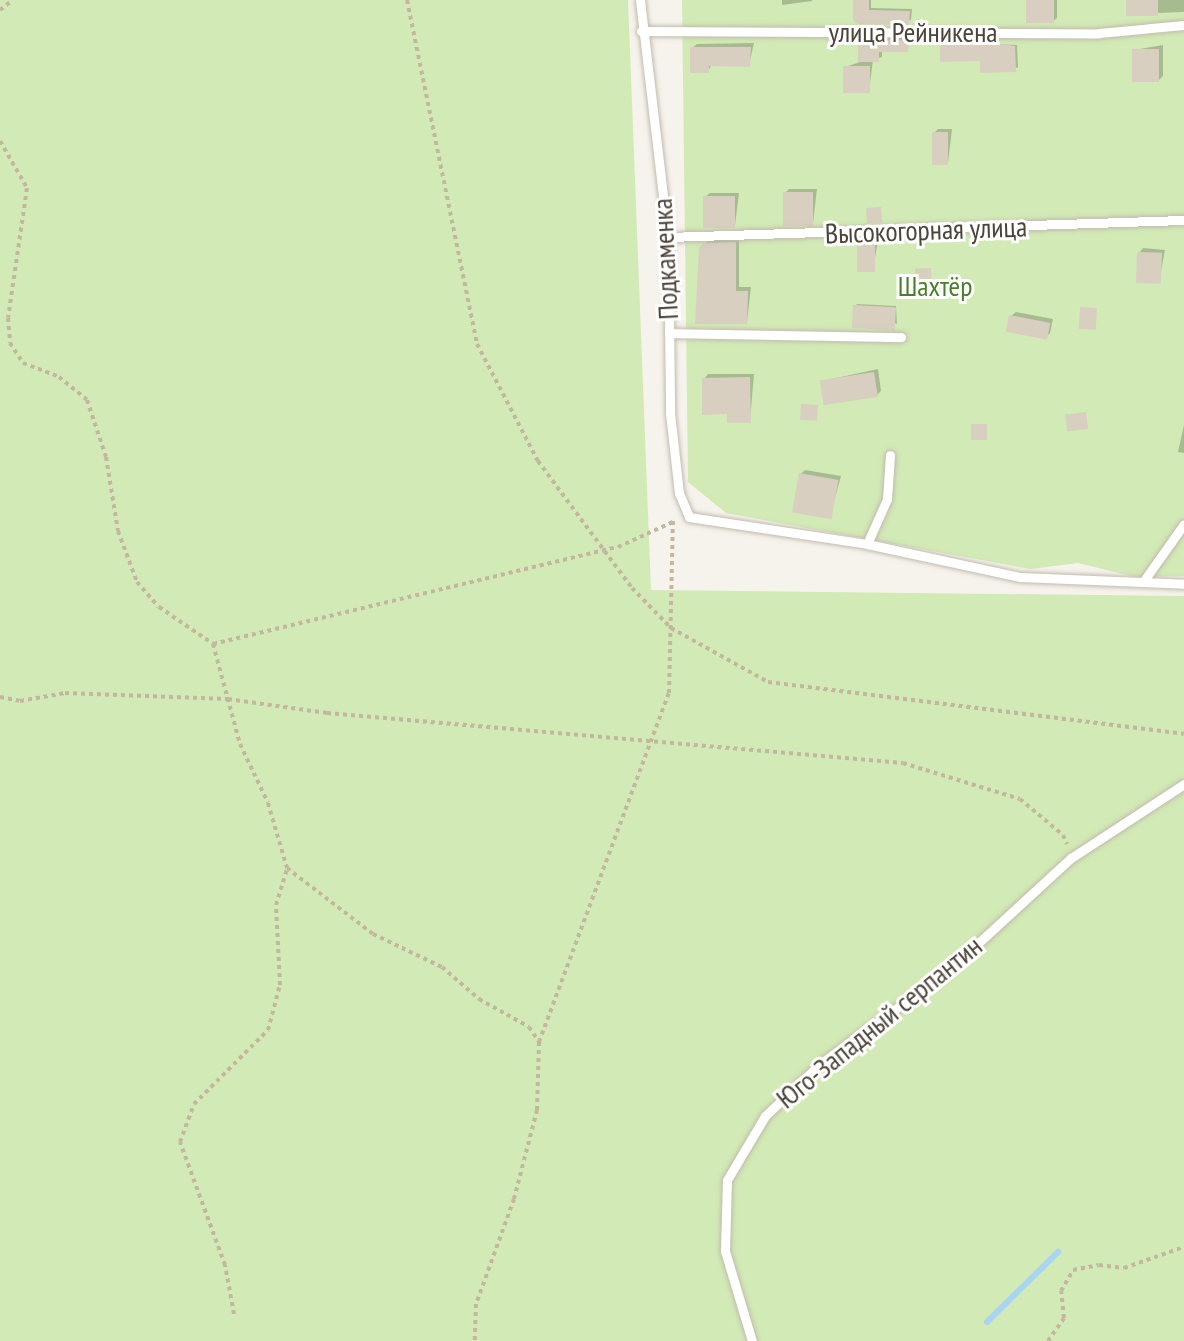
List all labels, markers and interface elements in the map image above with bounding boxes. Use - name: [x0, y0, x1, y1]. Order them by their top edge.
- street label: улица Рейникена: [828, 15, 998, 49]
- street label: Подкаменка: [645, 197, 685, 321]
- street label: Высокогорная улица: [824, 210, 1028, 250]
- park label: Шахтёр: [898, 269, 972, 303]
- street label: Юго-Западный серпантин: [769, 929, 989, 1115]

